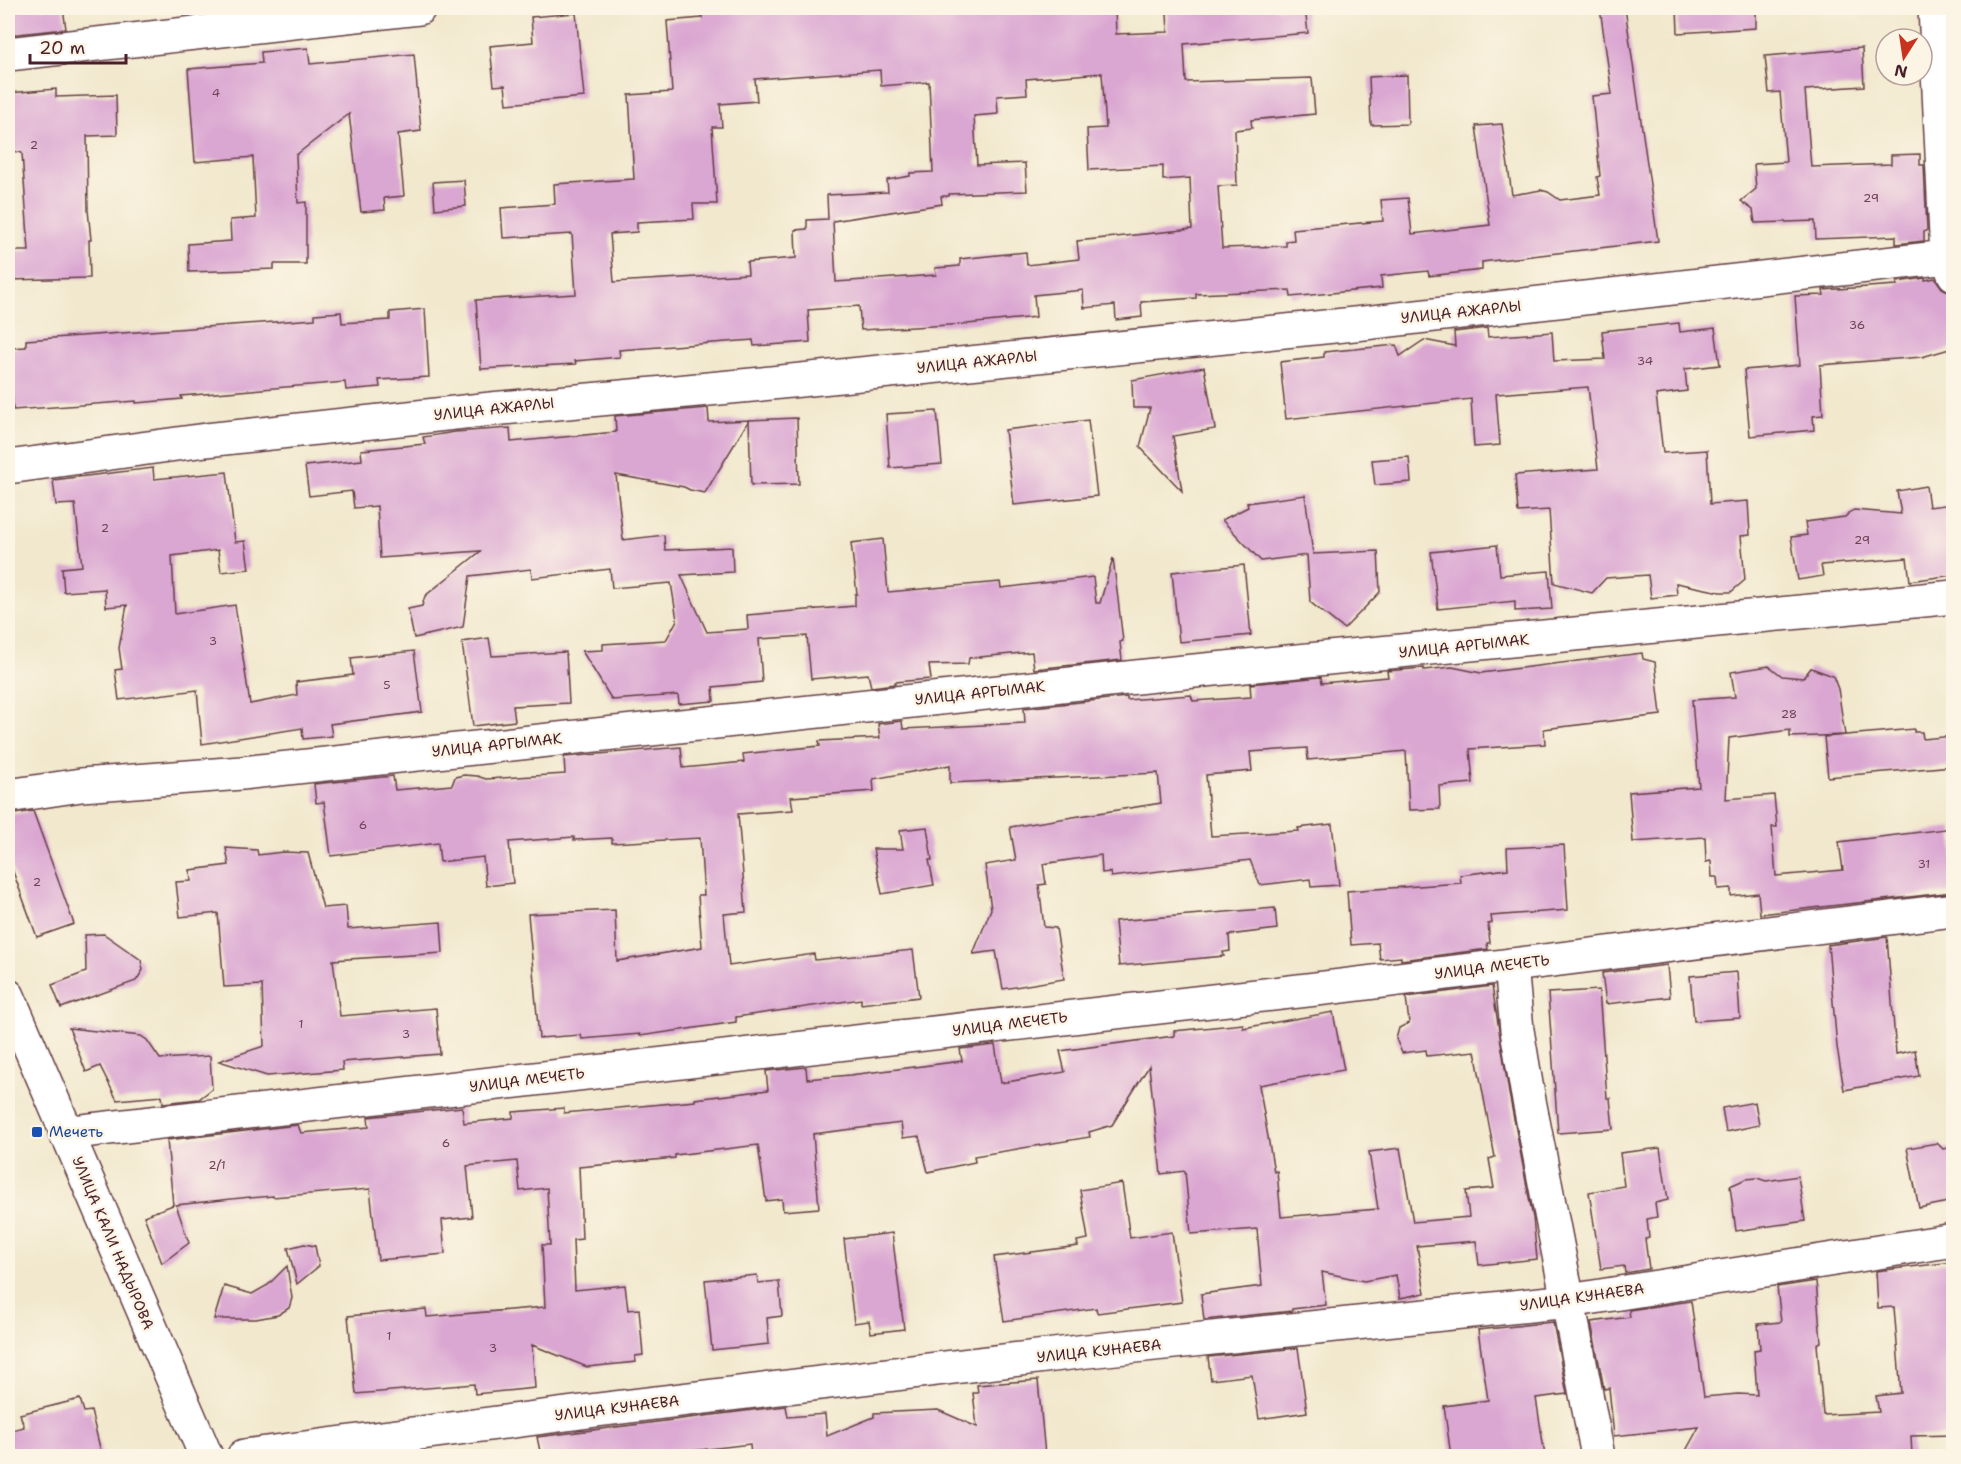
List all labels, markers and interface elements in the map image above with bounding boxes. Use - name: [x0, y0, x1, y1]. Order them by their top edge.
- scale bar: [30, 27, 126, 65]
- north arrow: [1874, 27, 1934, 87]
- text: 20 m: [39, 36, 85, 60]
- text: N: [1893, 60, 1909, 83]
- house number: 4: [212, 85, 220, 101]
- house number: 2: [30, 137, 38, 153]
- house number: 29: [1863, 190, 1879, 206]
- street label: УЛИЦА АЖАРЛЫ: [1400, 296, 1522, 328]
- house number: 36: [1849, 317, 1865, 333]
- street label: УЛИЦА АЖАРЛЫ: [916, 346, 1038, 378]
- house number: 34: [1637, 353, 1653, 369]
- street label: УЛИЦА АЖАРЛЫ: [433, 393, 555, 425]
- house number: 2: [101, 520, 109, 536]
- house number: 29: [1854, 532, 1870, 548]
- street label: УЛИЦА АРГЫМАК: [1398, 629, 1531, 663]
- house number: 3: [209, 633, 217, 649]
- street label: УЛИЦА АРГЫМАК: [914, 676, 1047, 710]
- house number: 5: [383, 677, 391, 693]
- house number: 28: [1781, 706, 1797, 722]
- street label: УЛИЦА АРГЫМАК: [431, 728, 564, 762]
- house number: 6: [359, 817, 367, 833]
- house number: 31: [1918, 856, 1930, 872]
- house number: 2: [33, 874, 41, 890]
- street label: УЛИЦА МЕЧЕТЬ: [1433, 950, 1551, 984]
- street label: УЛИЦА МЕЧЕТЬ: [951, 1007, 1069, 1041]
- house number: 1: [298, 1016, 304, 1032]
- house number: 3: [402, 1026, 410, 1042]
- street label: УЛИЦА МЕЧЕТЬ: [468, 1063, 586, 1097]
- place label: Мечеть: [49, 1122, 104, 1142]
- marker: Мечеть: [30, 1125, 44, 1139]
- house number: 6: [442, 1135, 450, 1151]
- street label: УЛИЦА КАЛИ НАДЫРОВА: [67, 1153, 159, 1333]
- house number: 2/1: [208, 1157, 226, 1173]
- street label: УЛИЦА КУНАЕВА: [1519, 1278, 1646, 1316]
- house number: 1: [386, 1328, 392, 1344]
- street label: УЛИЦА КУНАЕВА: [1036, 1334, 1163, 1367]
- house number: 3: [489, 1340, 497, 1356]
- street label: УЛИЦА КУНАЕВА: [554, 1390, 681, 1426]

